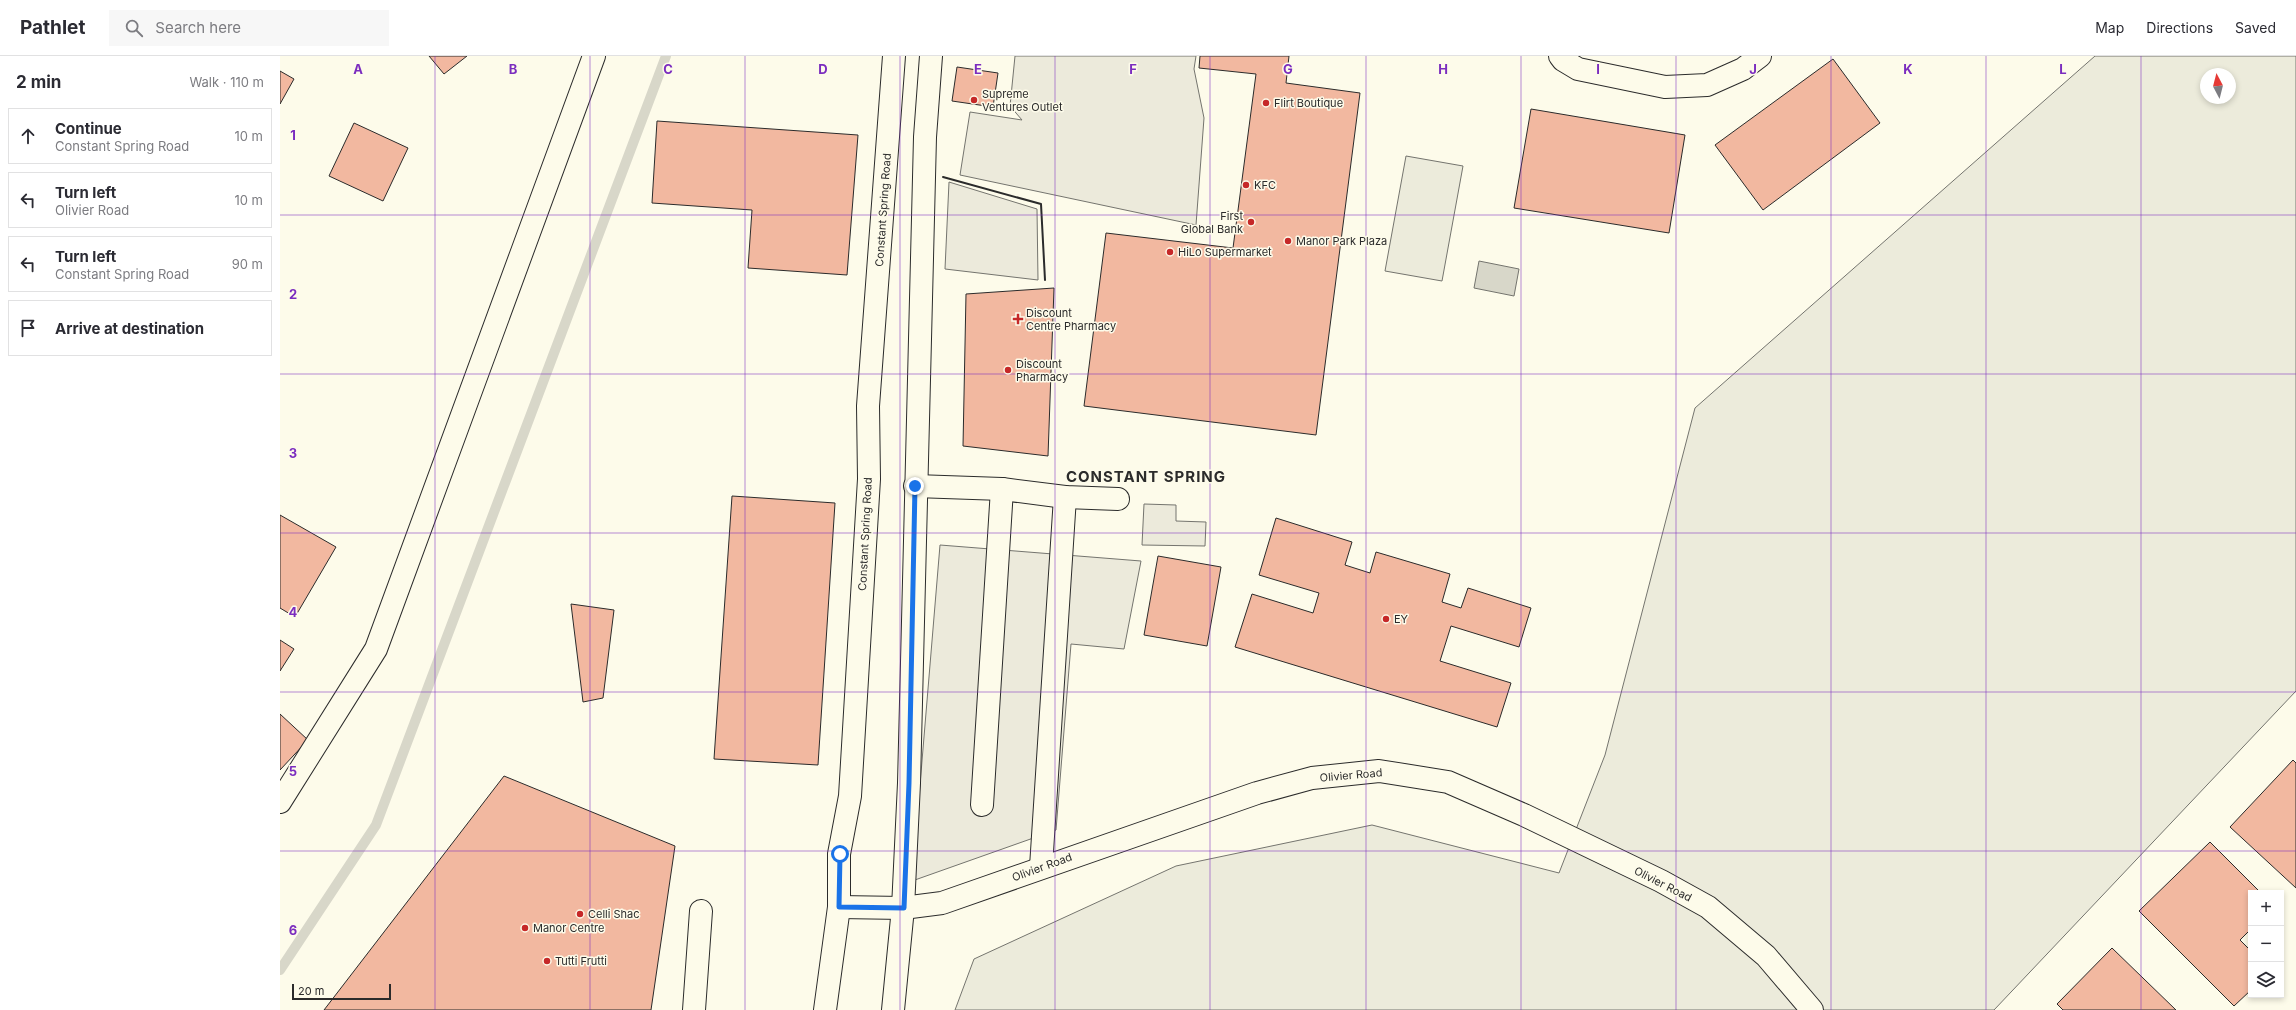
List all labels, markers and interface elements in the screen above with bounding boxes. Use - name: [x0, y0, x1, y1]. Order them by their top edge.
- search box: [109, 10, 389, 46]
- text: Pathlet: [20, 16, 85, 39]
- icon: search: [123, 17, 145, 39]
- text: Search here: [155, 18, 241, 37]
- text: Map: [2095, 19, 2124, 36]
- text: Directions: [2146, 19, 2213, 36]
- text: Saved: [2235, 19, 2276, 36]
- text: A: [353, 61, 363, 77]
- text: B: [509, 61, 518, 77]
- text: C: [663, 61, 673, 77]
- text: D: [818, 61, 828, 77]
- text: E: [974, 61, 982, 77]
- text: F: [1129, 61, 1137, 77]
- text: G: [1283, 61, 1293, 77]
- text: H: [1438, 61, 1448, 77]
- text: I: [1596, 61, 1600, 77]
- text: J: [1749, 61, 1757, 77]
- text: K: [1903, 61, 1913, 77]
- text: L: [2059, 61, 2067, 77]
- north arrow: [2200, 68, 2236, 104]
- text: 2 min: [16, 72, 61, 92]
- text: Walk · 110 m: [189, 74, 264, 90]
- place label: Supreme Ventures Outlet: [982, 87, 1063, 114]
- marker: Supreme Ventures Outlet: [969, 95, 979, 105]
- place label: Flirt Boutique: [1274, 96, 1343, 110]
- marker: Flirt Boutique: [1261, 98, 1271, 108]
- text: Continue: [55, 119, 122, 138]
- icon: ahead: [17, 125, 39, 147]
- text: 1: [290, 127, 296, 143]
- text: 10 m: [234, 128, 263, 144]
- text: Constant Spring Road: [55, 138, 189, 154]
- street label: Constant Spring Road: [872, 153, 894, 267]
- place label: KFC: [1254, 178, 1276, 192]
- marker: KFC: [1241, 180, 1251, 190]
- text: Turn left: [55, 183, 116, 202]
- icon: left: [17, 189, 39, 211]
- text: 10 m: [234, 192, 263, 208]
- text: Olivier Road: [55, 202, 129, 218]
- place label: First Global Bank: [1181, 209, 1243, 236]
- marker: First Global Bank: [1246, 217, 1256, 227]
- place label: Manor Park Plaza: [1296, 234, 1387, 248]
- marker: Manor Park Plaza: [1283, 236, 1293, 246]
- place label: HiLo Supermarket: [1178, 245, 1272, 259]
- text: Turn left: [55, 247, 116, 266]
- marker: HiLo Supermarket: [1165, 247, 1175, 257]
- icon: left: [17, 253, 39, 275]
- text: 90 m: [232, 256, 263, 272]
- text: Constant Spring Road: [55, 266, 189, 282]
- text: 2: [289, 286, 297, 302]
- place label: Discount Centre Pharmacy: [1026, 306, 1116, 333]
- marker: Discount Centre Pharmacy: [1013, 314, 1023, 324]
- icon: arrive: [17, 317, 39, 339]
- text: Arrive at destination: [55, 319, 204, 338]
- place label: Discount Pharmacy: [1016, 357, 1068, 384]
- marker: Discount Pharmacy: [1003, 365, 1013, 375]
- text: 3: [289, 445, 297, 461]
- district label: CONSTANT SPRING: [1066, 467, 1226, 486]
- street label: Constant Spring Road: [855, 477, 875, 591]
- route end: [906, 477, 924, 495]
- text: 4: [289, 604, 298, 620]
- place label: EY: [1394, 612, 1409, 626]
- marker: EY: [1381, 614, 1391, 624]
- text: 5: [289, 763, 297, 779]
- street label: Olivier Road: [1319, 765, 1383, 785]
- route start: [831, 845, 849, 863]
- street label: Olivier Road: [1010, 850, 1074, 884]
- street label: Olivier Road: [1632, 864, 1694, 904]
- map controls: [2248, 890, 2284, 998]
- button: +: [2248, 890, 2284, 926]
- place label: Celli Shac: [588, 907, 640, 921]
- marker: Celli Shac: [575, 909, 585, 919]
- place label: Manor Centre: [533, 921, 604, 935]
- text: 6: [289, 922, 297, 938]
- marker: Manor Centre: [520, 923, 530, 933]
- button: −: [2248, 926, 2284, 962]
- place label: Tutti Frutti: [555, 954, 607, 968]
- marker: Tutti Frutti: [542, 956, 552, 966]
- button: layers: [2248, 962, 2284, 998]
- scale bar: [292, 982, 391, 1001]
- text: 20 m: [298, 984, 324, 998]

